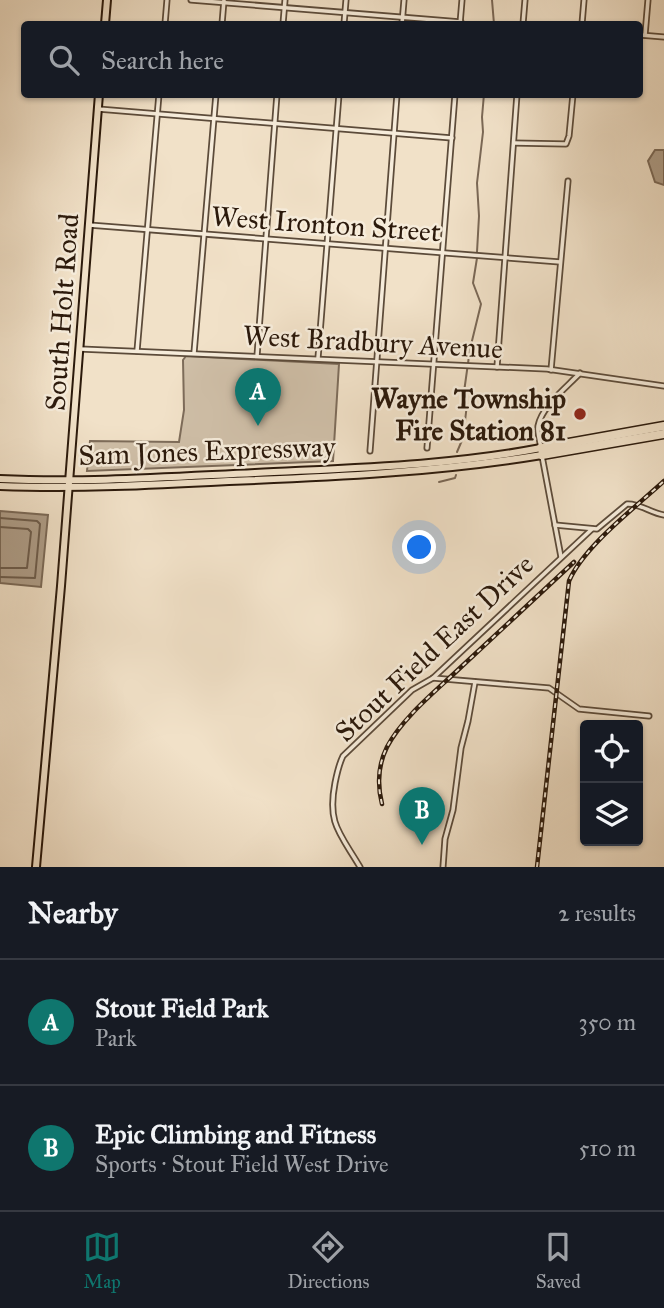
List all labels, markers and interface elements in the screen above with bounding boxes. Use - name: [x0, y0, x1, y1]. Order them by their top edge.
- search box: [21, 21, 643, 98]
- icon: search: [45, 41, 83, 79]
- text: Search here: [101, 44, 224, 76]
- street label: West Ironton Street: [210, 199, 442, 249]
- street label: South Holt Road: [38, 212, 86, 412]
- street label: West Bradbury Avenue: [242, 318, 504, 366]
- pin: A: [235, 368, 281, 426]
- place label: Wayne Township Fire Station 81: [371, 381, 566, 448]
- marker: Wayne Township Fire Station 81: [572, 406, 588, 422]
- street label: Sam Jones Expressway: [78, 429, 337, 473]
- your location: [402, 530, 436, 564]
- street label: Stout Field East Drive: [327, 547, 541, 749]
- map controls: [580, 720, 643, 846]
- button: locate: [580, 720, 643, 783]
- button: layers: [580, 783, 643, 846]
- pin: B: [399, 787, 445, 845]
- text: Nearby: [28, 895, 118, 931]
- text: 2 results: [558, 899, 636, 927]
- text: Stout Field Park: [95, 992, 269, 1024]
- text: A: [43, 1008, 59, 1036]
- text: 350 m: [578, 1008, 636, 1036]
- text: Park: [95, 1024, 137, 1052]
- text: Epic Climbing and Fitness: [95, 1118, 376, 1150]
- text: B: [43, 1134, 59, 1162]
- text: 510 m: [579, 1134, 636, 1162]
- text: Sports · Stout Field West Drive: [95, 1150, 389, 1178]
- tab: Map: [83, 1228, 121, 1293]
- tab: Directions: [287, 1228, 369, 1293]
- tab: Saved: [536, 1228, 581, 1293]

